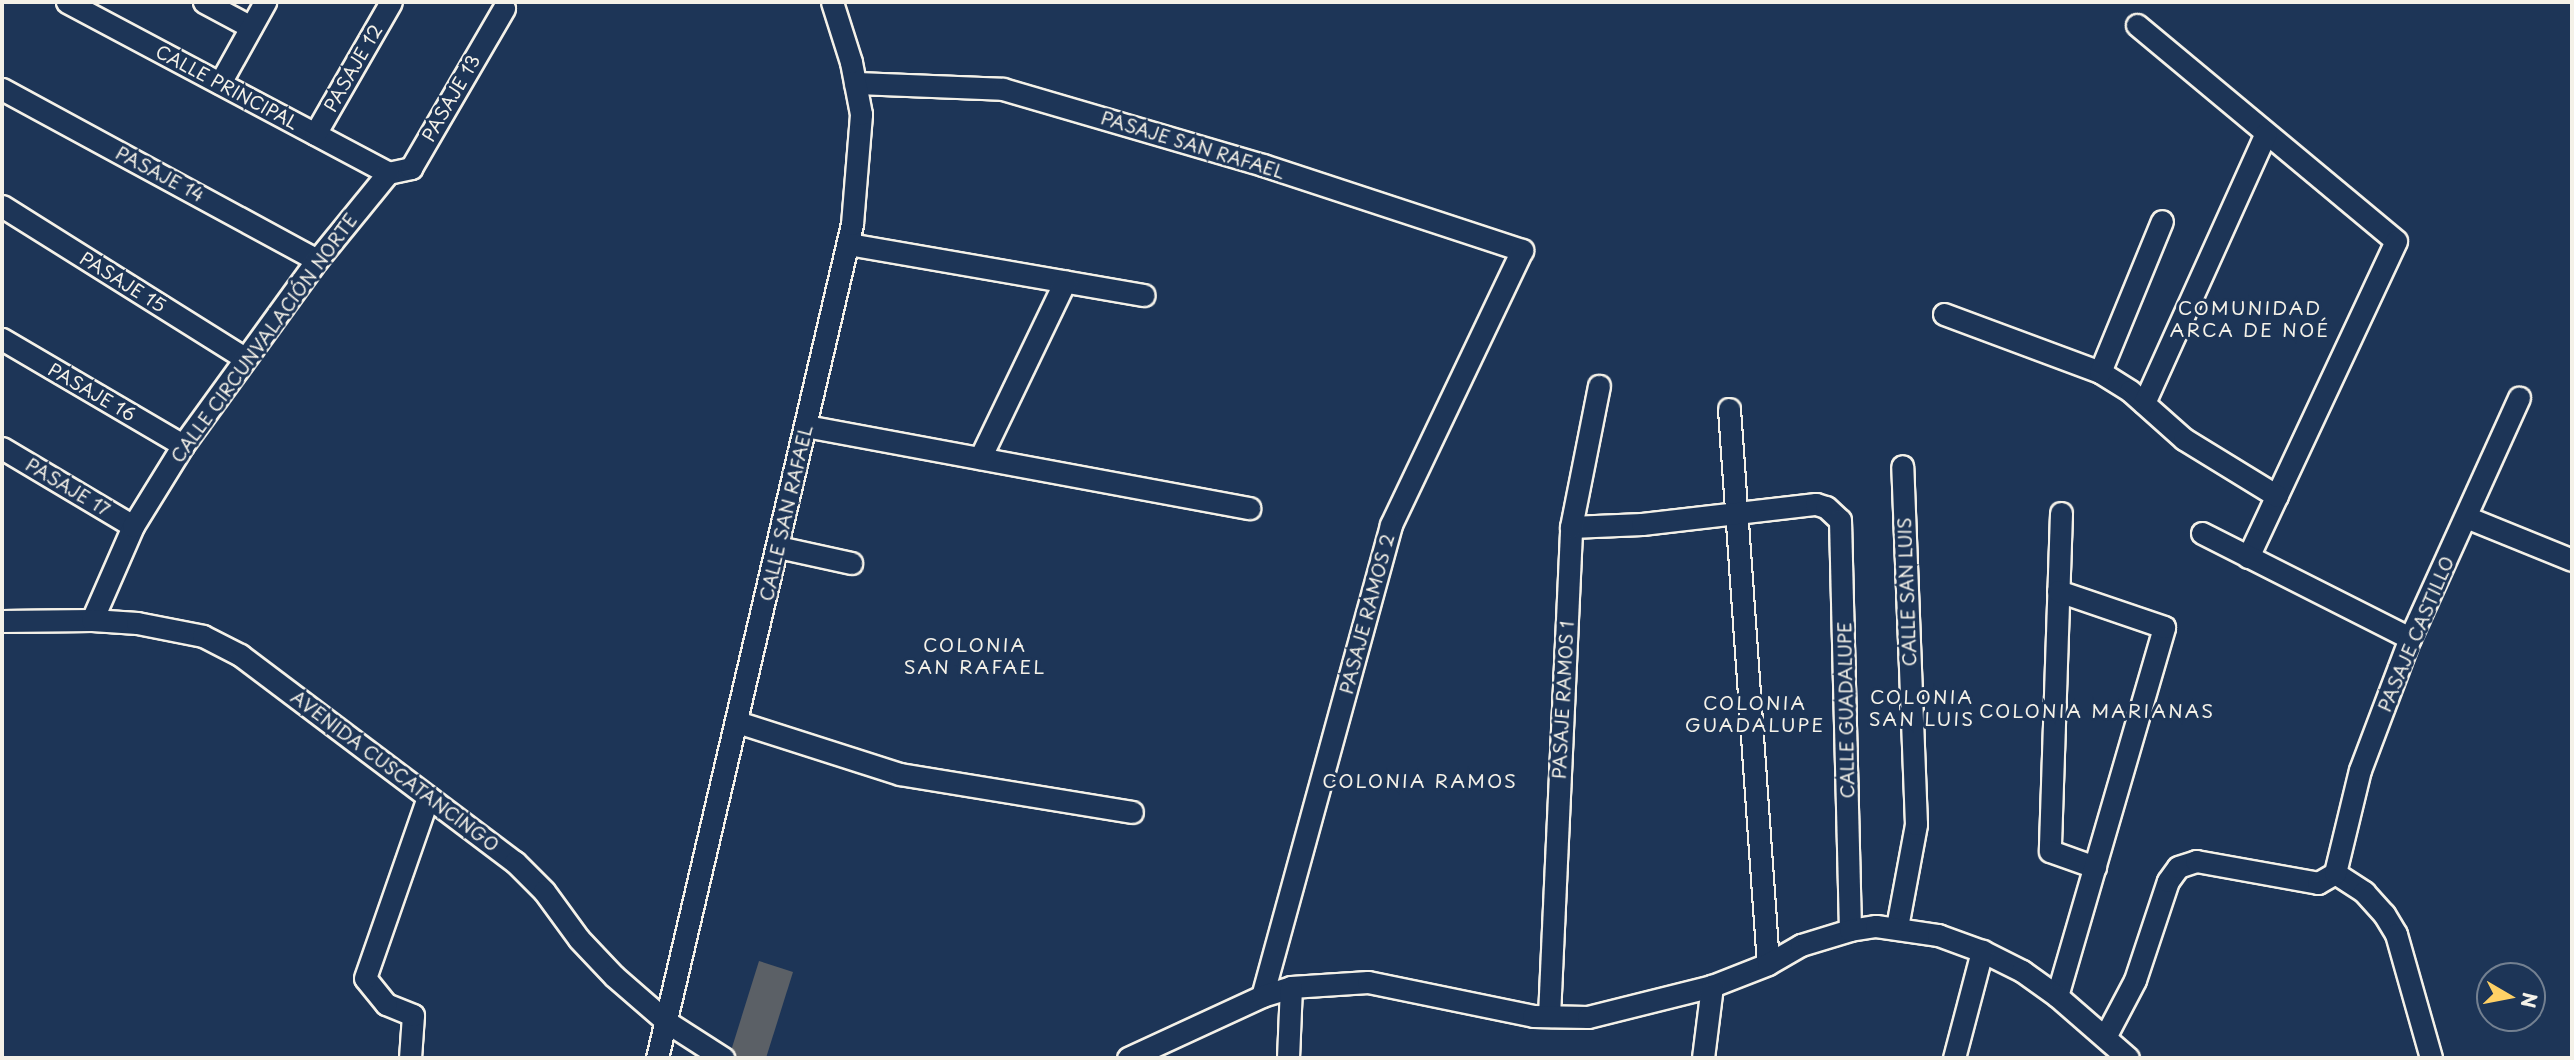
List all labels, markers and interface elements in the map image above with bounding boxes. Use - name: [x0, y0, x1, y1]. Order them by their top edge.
- street label: PASAJE 12: [319, 20, 387, 116]
- street label: CALLE PRINCIPAL: [151, 40, 303, 134]
- street label: PASAJE 13: [417, 50, 485, 146]
- street label: PASAJE SAN RAFAEL: [1098, 107, 1288, 183]
- street label: PASAJE 14: [111, 141, 209, 207]
- street label: CALLE CIRCUNVALACIÓN NORTE: [165, 208, 363, 468]
- street label: PASAJE 15: [76, 247, 170, 317]
- district label: COMUNIDAD ARCA DE NOÉ: [2171, 297, 2329, 341]
- street label: PASAJE 16: [44, 358, 140, 426]
- street label: CALLE SAN RAFAEL: [755, 423, 817, 603]
- street label: PASAJE 17: [21, 453, 115, 521]
- street label: CALLE SAN LUIS: [1894, 517, 1920, 667]
- street label: PASAJE RAMOS 2: [1335, 531, 1399, 697]
- street label: PASAJE CASTILLO: [2373, 552, 2459, 716]
- street label: PASAJE RAMOS 1: [1548, 619, 1578, 781]
- street label: CALLE GUADALUPE: [1834, 621, 1858, 799]
- district label: COLONIA SAN RAFAEL: [906, 634, 1044, 678]
- street label: AVENIDA CUSCATANCINGO: [287, 686, 503, 856]
- district label: COLONIA SAN LUIS: [1870, 686, 1974, 730]
- district label: COLONIA GUADALUPE: [1687, 692, 1823, 736]
- district label: COLONIA MARIANAS: [1982, 700, 2212, 722]
- district label: COLONIA RAMOS: [1325, 770, 1515, 792]
- north arrow: [2476, 962, 2546, 1032]
- text: N: [2515, 990, 2545, 1010]

